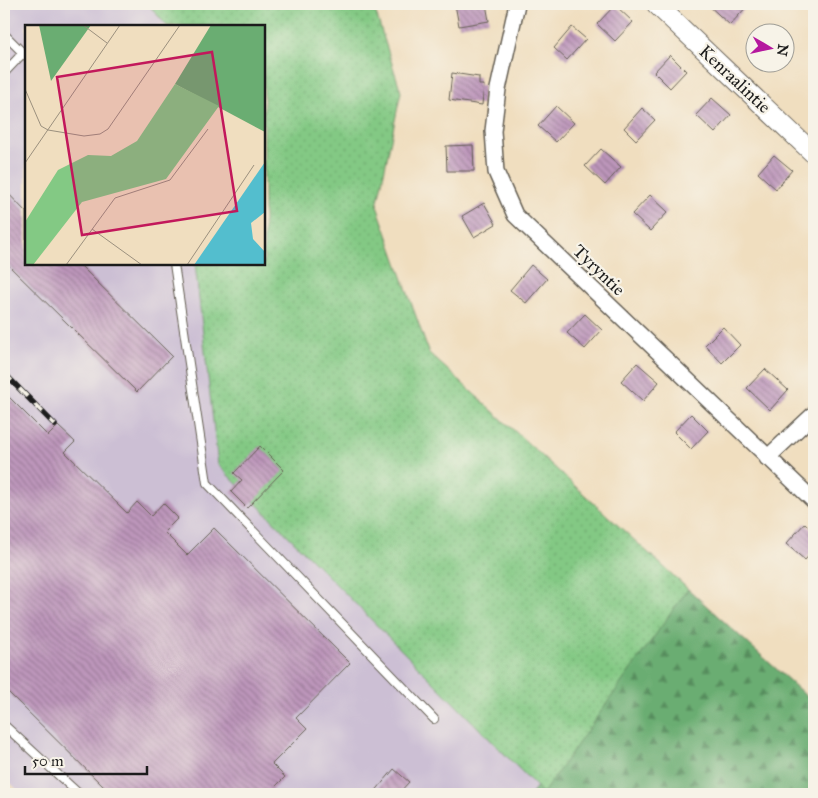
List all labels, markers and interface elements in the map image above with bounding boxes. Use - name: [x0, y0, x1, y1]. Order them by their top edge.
- north arrow: [746, 22, 796, 72]
- inset map: [25, 25, 265, 265]
- street label: Kenraalintie: [695, 40, 775, 118]
- text: N: [773, 43, 792, 57]
- street label: Tyryntie: [568, 240, 630, 300]
- scale bar: [25, 743, 148, 775]
- text: 50 m: [32, 752, 64, 770]

